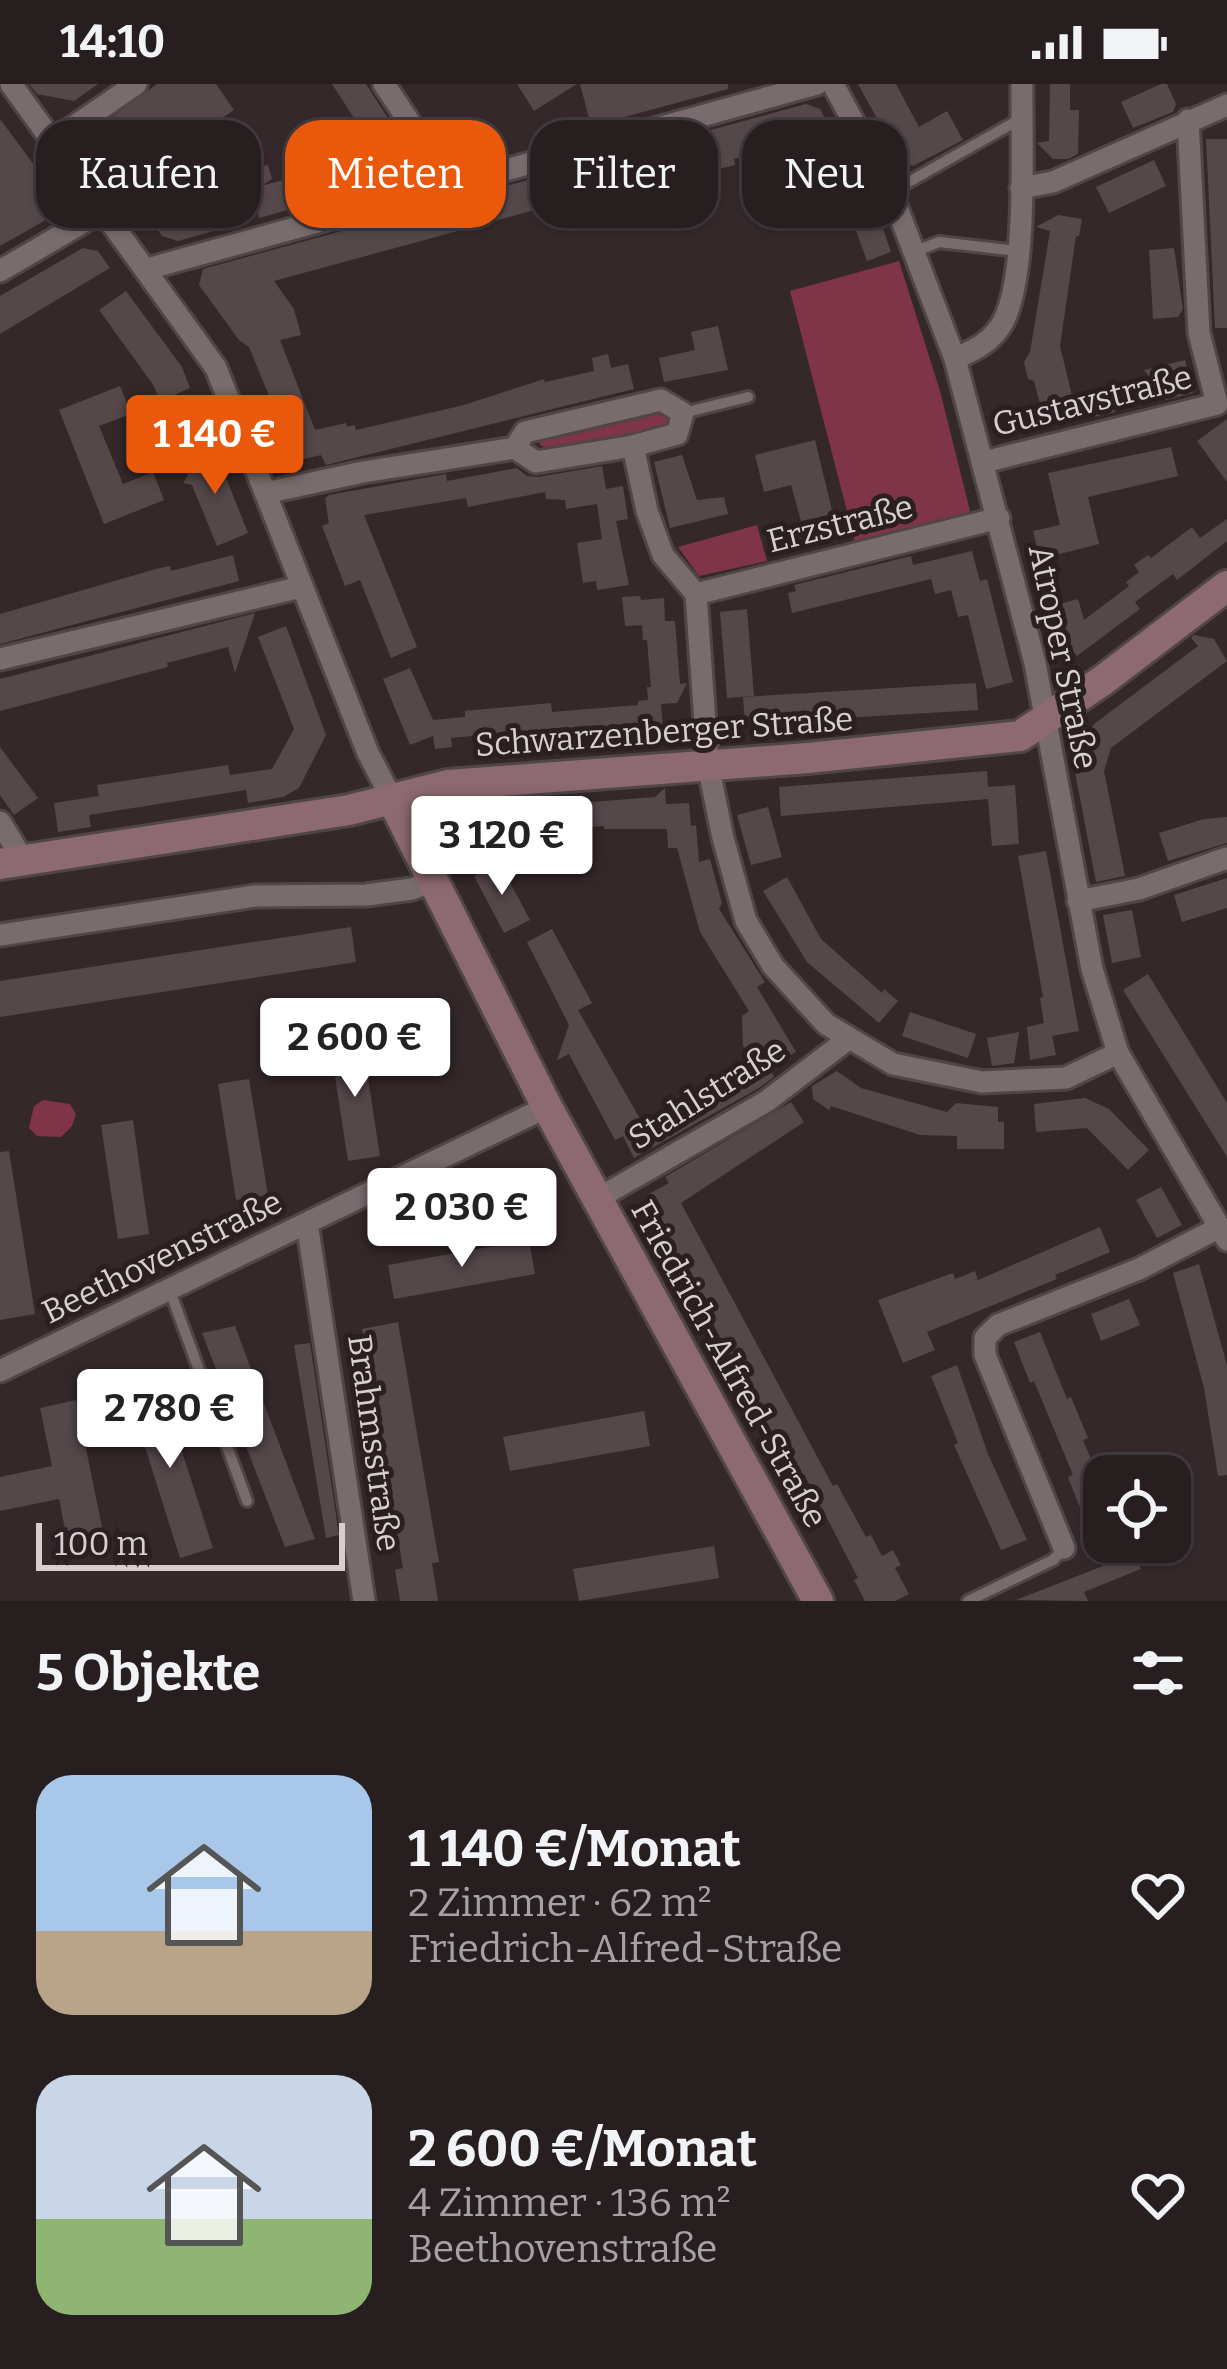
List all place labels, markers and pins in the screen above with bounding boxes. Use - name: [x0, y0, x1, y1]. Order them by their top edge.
- pin: 1 140 €: [104, 395, 326, 497]
- pin: 3 120 €: [391, 796, 613, 898]
- pin: 2 600 €: [244, 998, 466, 1100]
- pin: 2 030 €: [351, 1168, 573, 1270]
- pin: 2 780 €: [59, 1369, 281, 1471]

